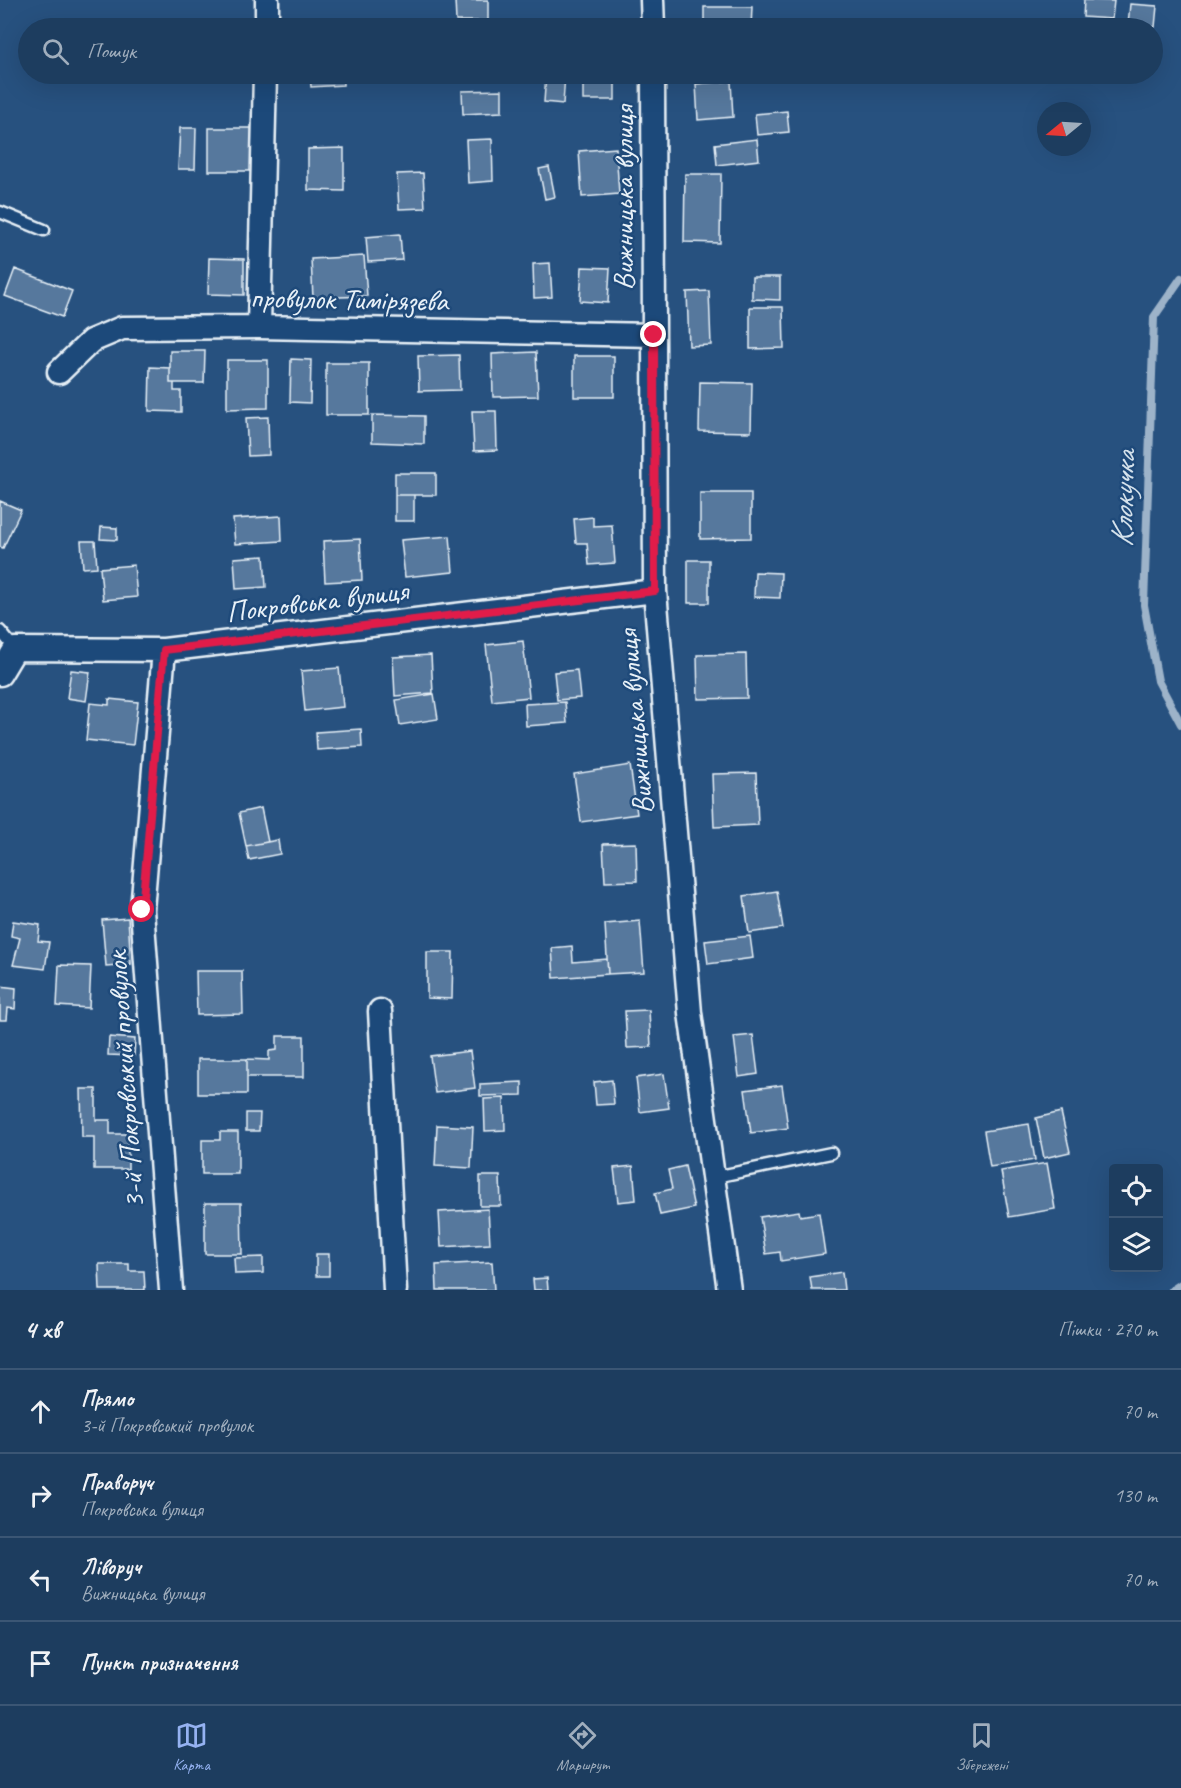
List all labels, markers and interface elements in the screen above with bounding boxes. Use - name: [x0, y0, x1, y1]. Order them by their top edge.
- search box: [18, 18, 1163, 84]
- icon: search: [39, 35, 72, 68]
- text: Пошук: [87, 37, 136, 65]
- north arrow: [1037, 102, 1091, 156]
- street label: Вижницька вулиця: [604, 103, 642, 290]
- street label: провулок Тимірязєва: [250, 278, 450, 320]
- route end: [640, 321, 666, 347]
- water label: Клокучка: [1101, 446, 1145, 548]
- street label: Покровська вулиця: [224, 571, 413, 631]
- street label: Вижницька вулиця: [608, 626, 662, 816]
- route start: [128, 896, 154, 922]
- street label: 3-й Покровський провулок: [97, 948, 153, 1210]
- map controls: [1109, 1164, 1163, 1272]
- button: locate: [1109, 1164, 1163, 1218]
- button: layers: [1109, 1218, 1163, 1272]
- text: 4 хв: [24, 1313, 59, 1346]
- text: Пішки · 270 m: [1058, 1317, 1157, 1342]
- text: Прямо: [81, 1385, 133, 1413]
- icon: ahead: [24, 1395, 57, 1428]
- text: 70 m: [1123, 1399, 1157, 1424]
- text: 3-й Покровський провулок: [81, 1413, 253, 1438]
- text: Праворуч: [81, 1469, 153, 1497]
- icon: right: [24, 1479, 57, 1512]
- text: 130 m: [1114, 1483, 1157, 1508]
- text: Покровська вулиця: [81, 1497, 203, 1522]
- text: Ліворуч: [81, 1553, 141, 1581]
- icon: left: [24, 1563, 57, 1596]
- text: 70 m: [1123, 1567, 1157, 1592]
- text: Вижницька вулиця: [81, 1581, 204, 1606]
- icon: arrive: [24, 1647, 57, 1680]
- text: Пункт призначення: [81, 1649, 238, 1677]
- tab: Карта: [173, 1719, 210, 1775]
- tab: Маршрут: [556, 1719, 609, 1775]
- tab: Збережені: [956, 1719, 1008, 1775]

